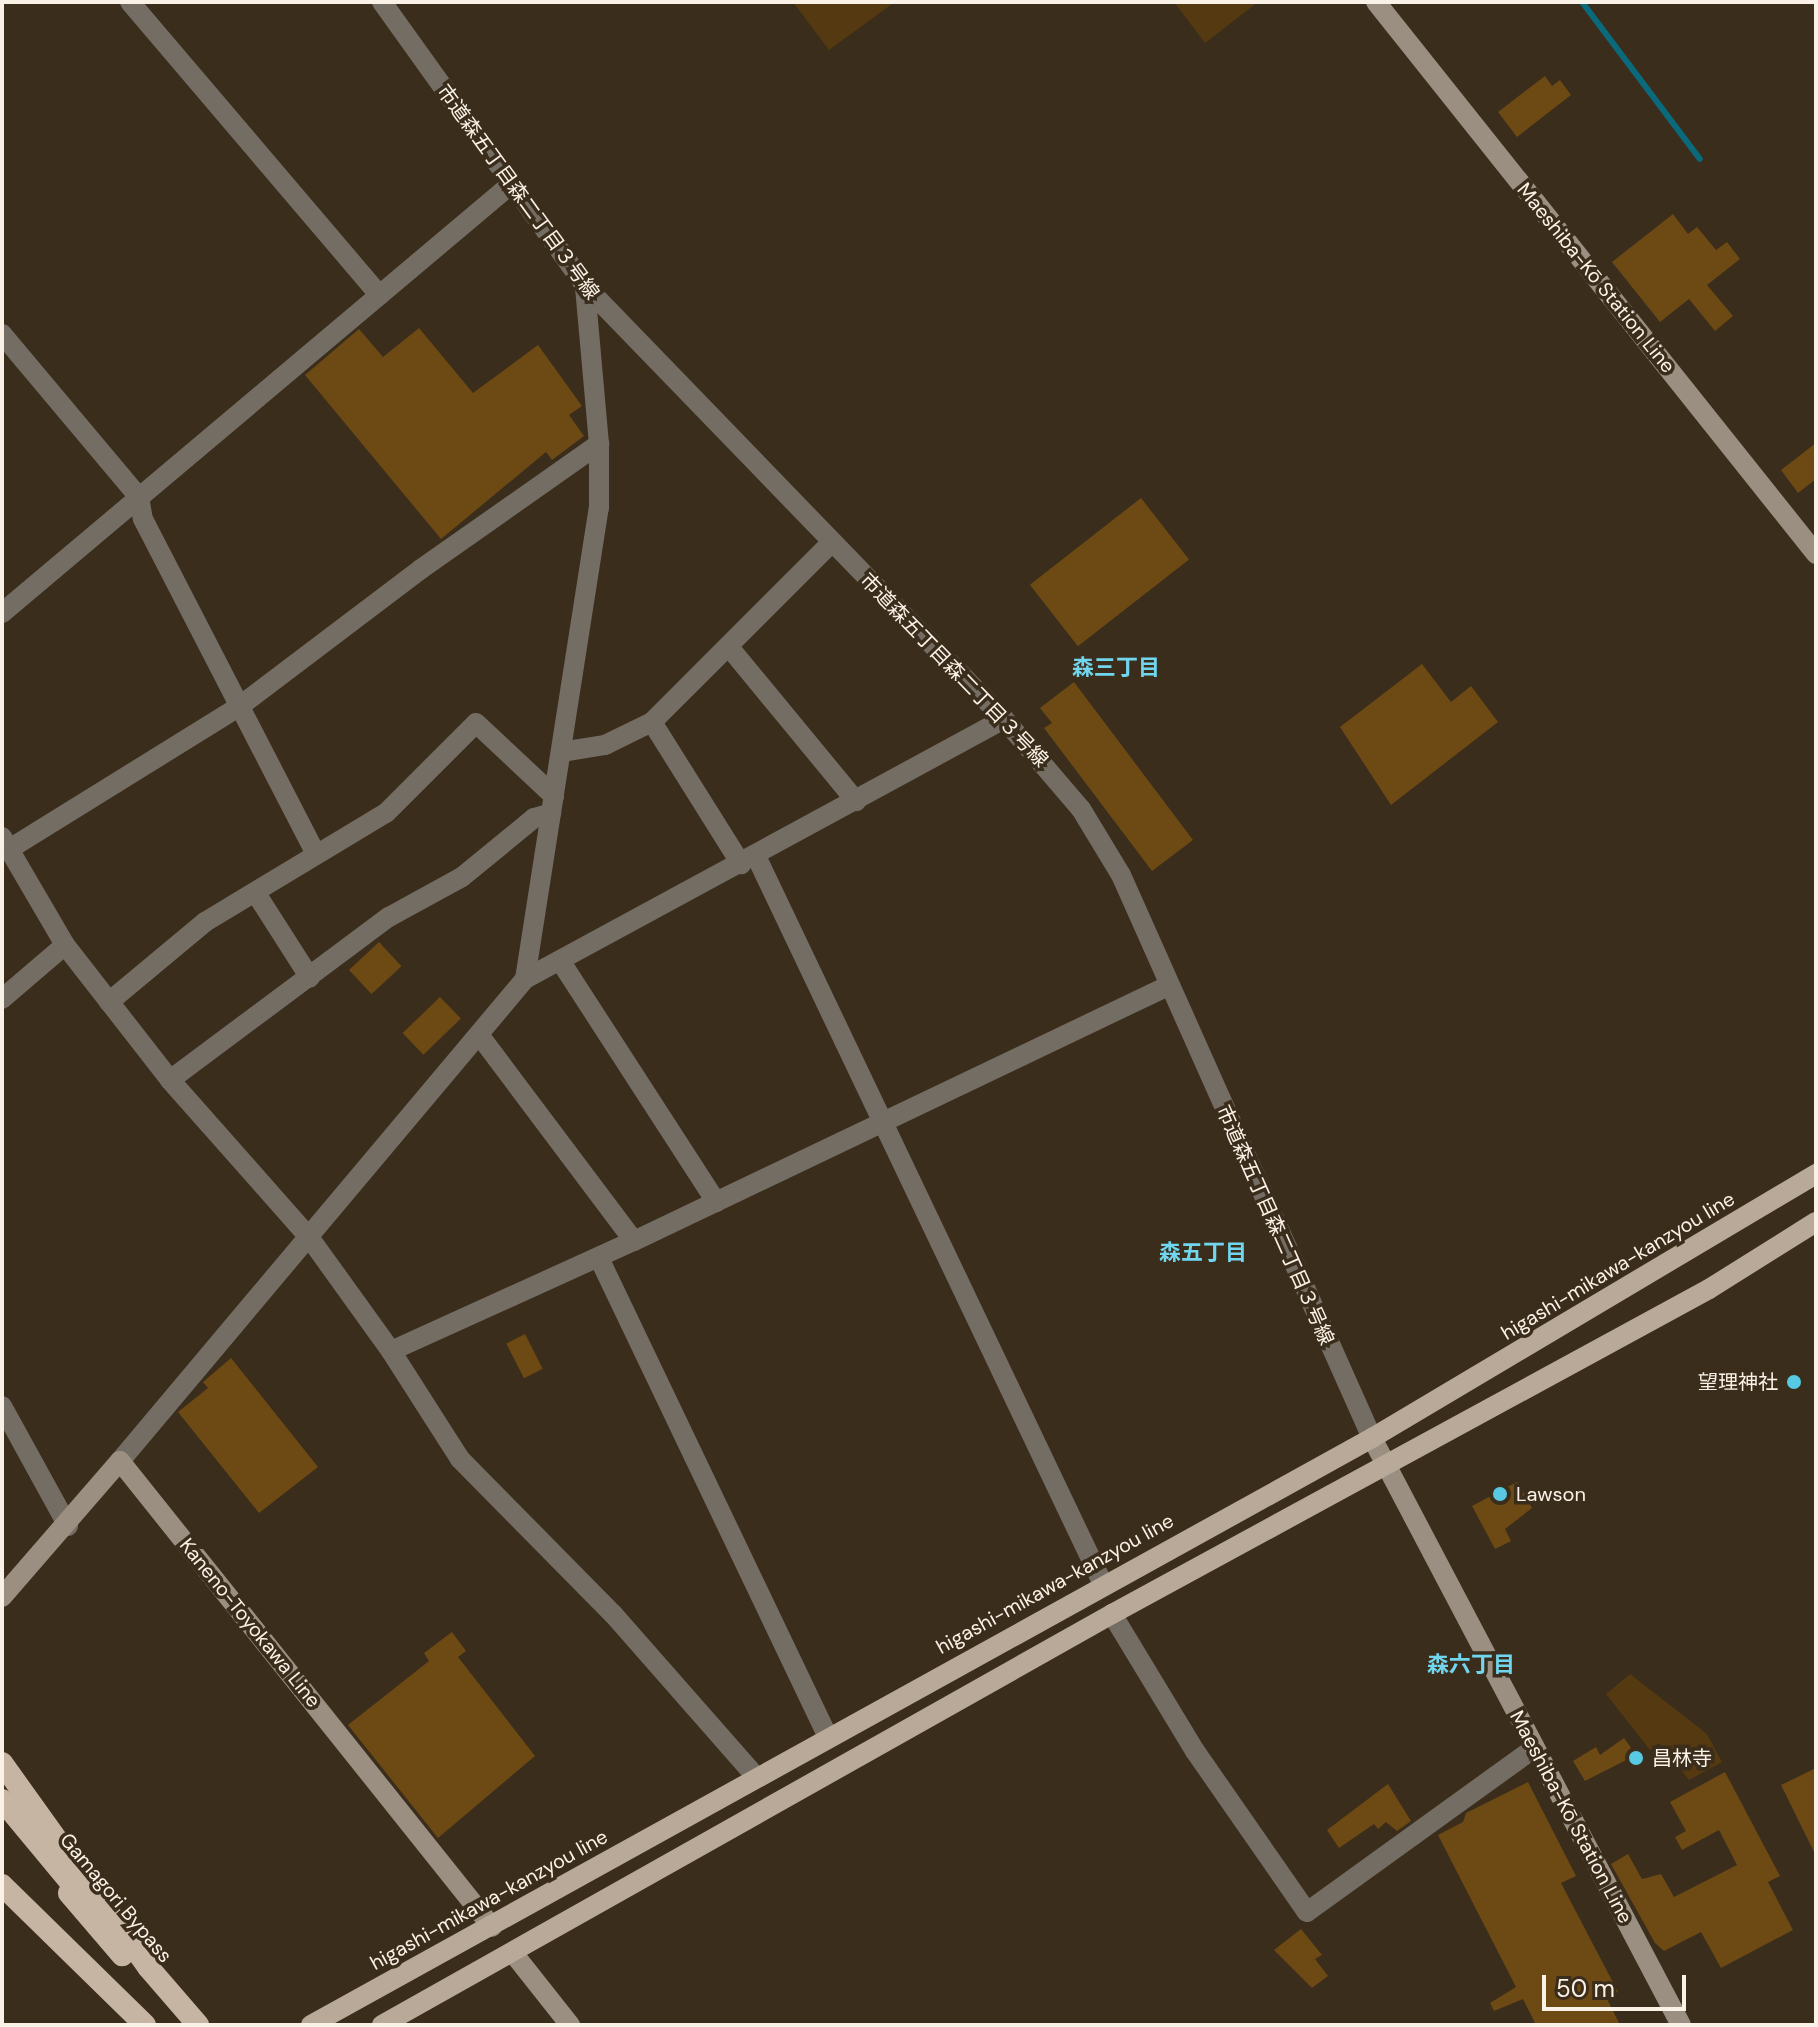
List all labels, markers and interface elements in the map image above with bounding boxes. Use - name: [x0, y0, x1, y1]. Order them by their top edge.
- street label: 市道森五丁目森二丁目３号線: [432, 80, 604, 304]
- street label: Maeshiba-Kō Station Line: [1512, 178, 1680, 378]
- street label: 市道森五丁目森二丁目３号線: [855, 568, 1053, 772]
- district label: 森三丁目: [1072, 655, 1160, 681]
- street label: 市道森五丁目森二丁目３号線: [1211, 1101, 1339, 1349]
- street label: higashi-mikawa-kanzyou line: [1497, 1187, 1739, 1345]
- district label: 森五丁目: [1159, 1240, 1247, 1266]
- place label: 望理神社: [1698, 1370, 1778, 1394]
- marker: 望理神社: [1785, 1373, 1803, 1391]
- place label: Lawson: [1516, 1482, 1586, 1506]
- marker: Lawson: [1491, 1485, 1509, 1503]
- street label: higashi-mikawa-kanzyou line: [932, 1509, 1178, 1659]
- street label: Kaneno-Toyokawa Line: [174, 1534, 326, 1712]
- district label: 森六丁目: [1427, 1652, 1515, 1678]
- street label: Maeshiba-Kō Station Line: [1505, 1707, 1637, 1927]
- place label: 昌林寺: [1652, 1746, 1712, 1770]
- marker: 昌林寺: [1627, 1749, 1645, 1767]
- street label: higashi-mikawa-kanzyou line: [366, 1825, 612, 1975]
- street label: Gamagori Bypass: [55, 1828, 177, 1968]
- scale bar: [1546, 1959, 1690, 2009]
- text: 50 m: [1556, 1973, 1615, 2004]

